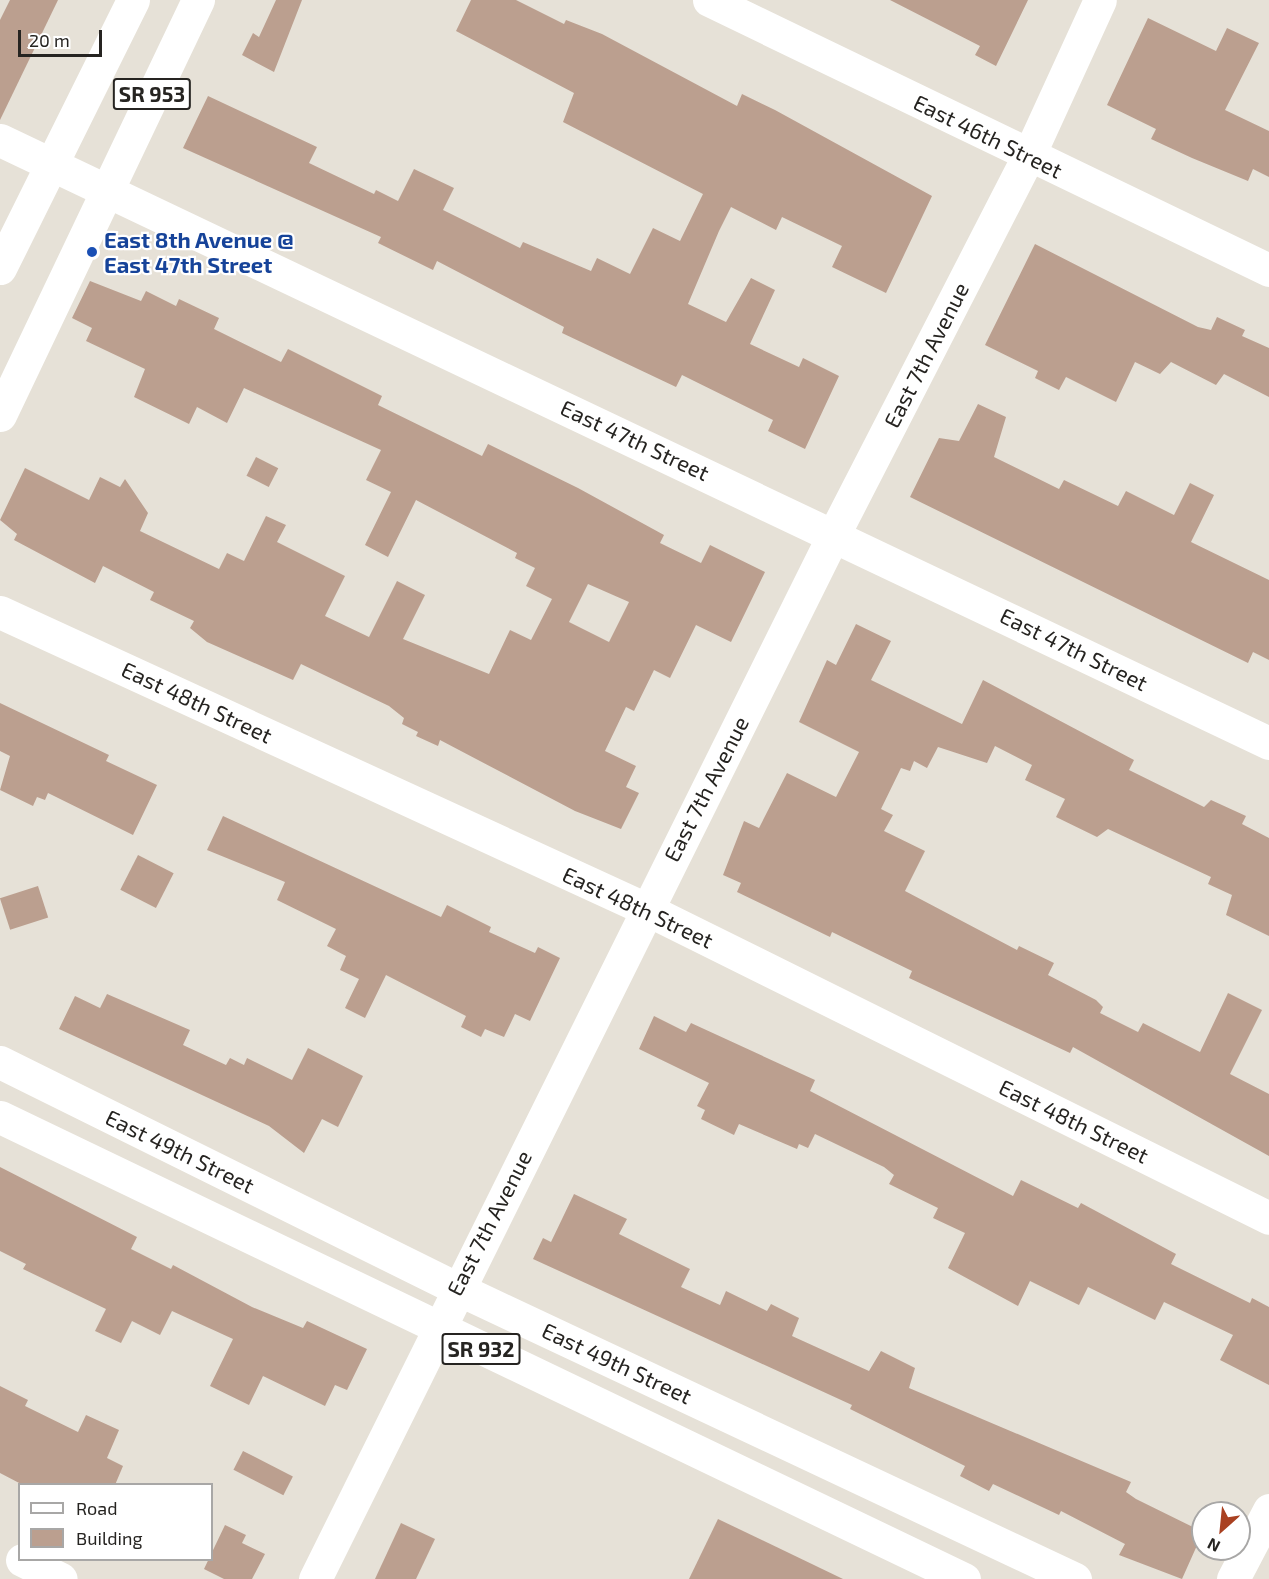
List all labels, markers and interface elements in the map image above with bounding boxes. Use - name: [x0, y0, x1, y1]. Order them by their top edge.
- scale bar: [21, 18, 105, 56]
- text: 20 m: [29, 29, 70, 51]
- road number: SR 953: [112, 76, 192, 112]
- street label: East 46th Street: [909, 89, 1067, 183]
- place label: East 8th Avenue @ East 47th Street: [104, 226, 294, 278]
- marker: East 8th Avenue @ East 47th Street: [85, 245, 99, 259]
- street label: East 7th Avenue: [878, 278, 974, 432]
- street label: East 47th Street: [557, 394, 713, 486]
- street label: East 47th Street: [996, 602, 1152, 696]
- street label: East 48th Street: [118, 656, 276, 748]
- street label: East 7th Avenue: [658, 712, 754, 866]
- street label: East 48th Street: [559, 861, 717, 953]
- street label: East 48th Street: [995, 1073, 1153, 1169]
- street label: East 49th Street: [101, 1104, 259, 1198]
- street label: East 7th Avenue: [441, 1146, 537, 1300]
- street label: East 49th Street: [538, 1317, 696, 1409]
- road number: SR 932: [440, 1331, 522, 1367]
- legend: [18, 1483, 213, 1561]
- text: Road: [76, 1497, 117, 1519]
- north arrow: [1191, 1501, 1251, 1561]
- text: Building: [76, 1527, 143, 1549]
- text: N: [1204, 1535, 1223, 1557]

